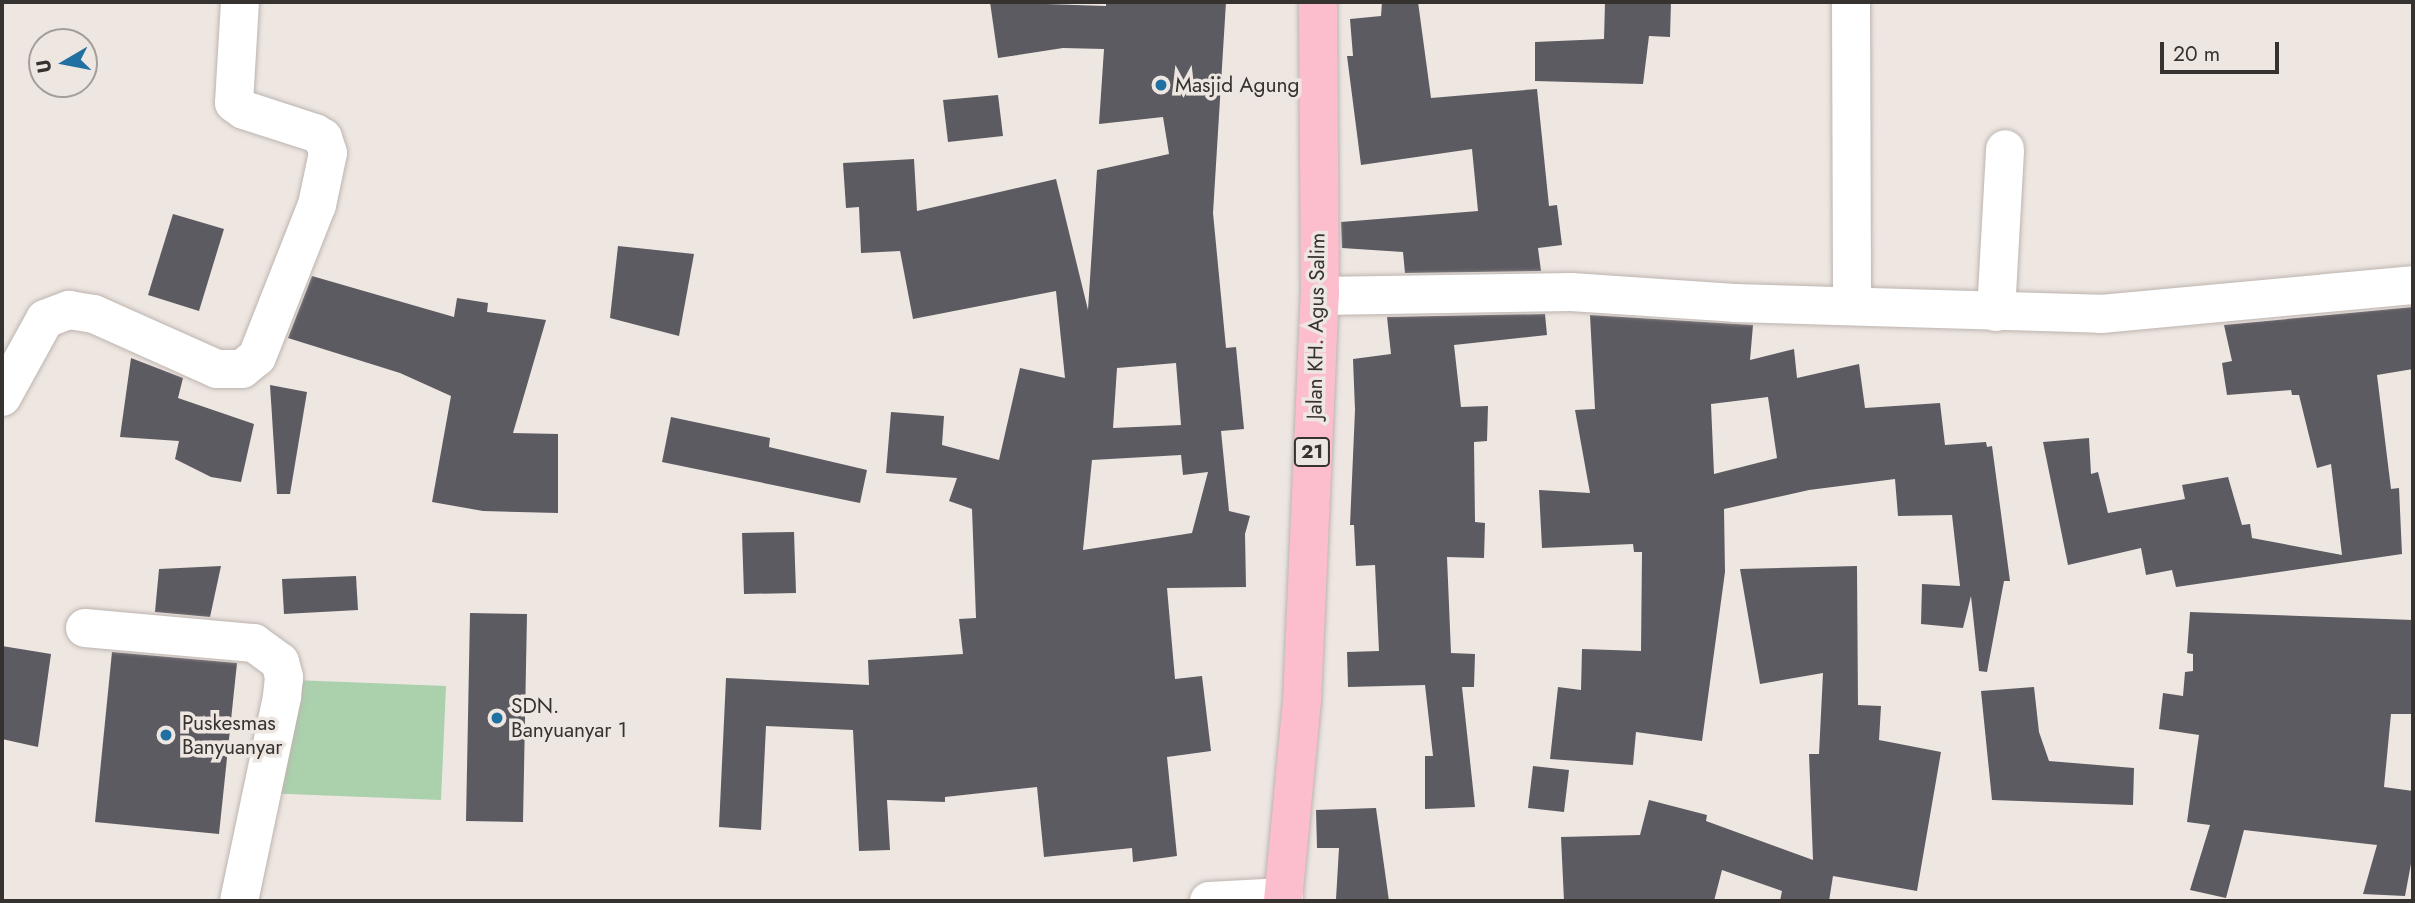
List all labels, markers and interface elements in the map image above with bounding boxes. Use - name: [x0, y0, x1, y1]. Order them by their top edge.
- north arrow: [28, 28, 98, 98]
- scale bar: [2163, 28, 2282, 72]
- text: 20 m: [2173, 39, 2220, 69]
- text: U: [29, 57, 58, 75]
- place label: Masjid Agung: [1175, 72, 1299, 98]
- marker: Masjid Agung: [1153, 77, 1169, 93]
- street label: Jalan KH. Agus Salim: [1302, 232, 1330, 420]
- road number: 21: [1293, 436, 1331, 467]
- place label: SDN. Banyuanyar 1: [511, 693, 627, 743]
- place label: Puskesmas Banyuanyar: [182, 710, 283, 760]
- marker: SDN. Banyuanyar 1: [489, 710, 505, 726]
- marker: Puskesmas Banyuanyar: [156, 725, 176, 745]

